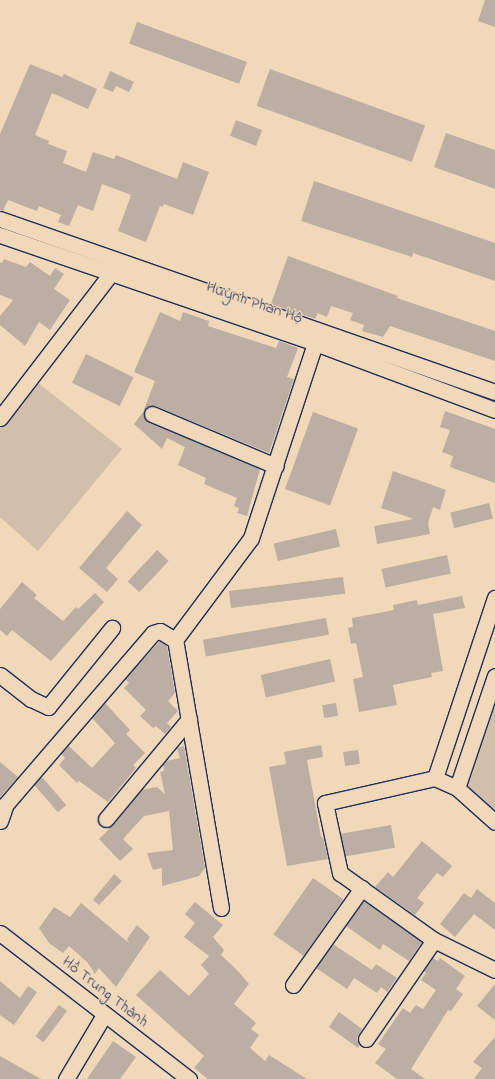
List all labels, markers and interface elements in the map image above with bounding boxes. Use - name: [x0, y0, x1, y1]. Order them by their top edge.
- street label: Huỳnh Phan Hộ: [203, 278, 305, 328]
- street label: Hồ Trung Thành: [58, 952, 152, 1032]

